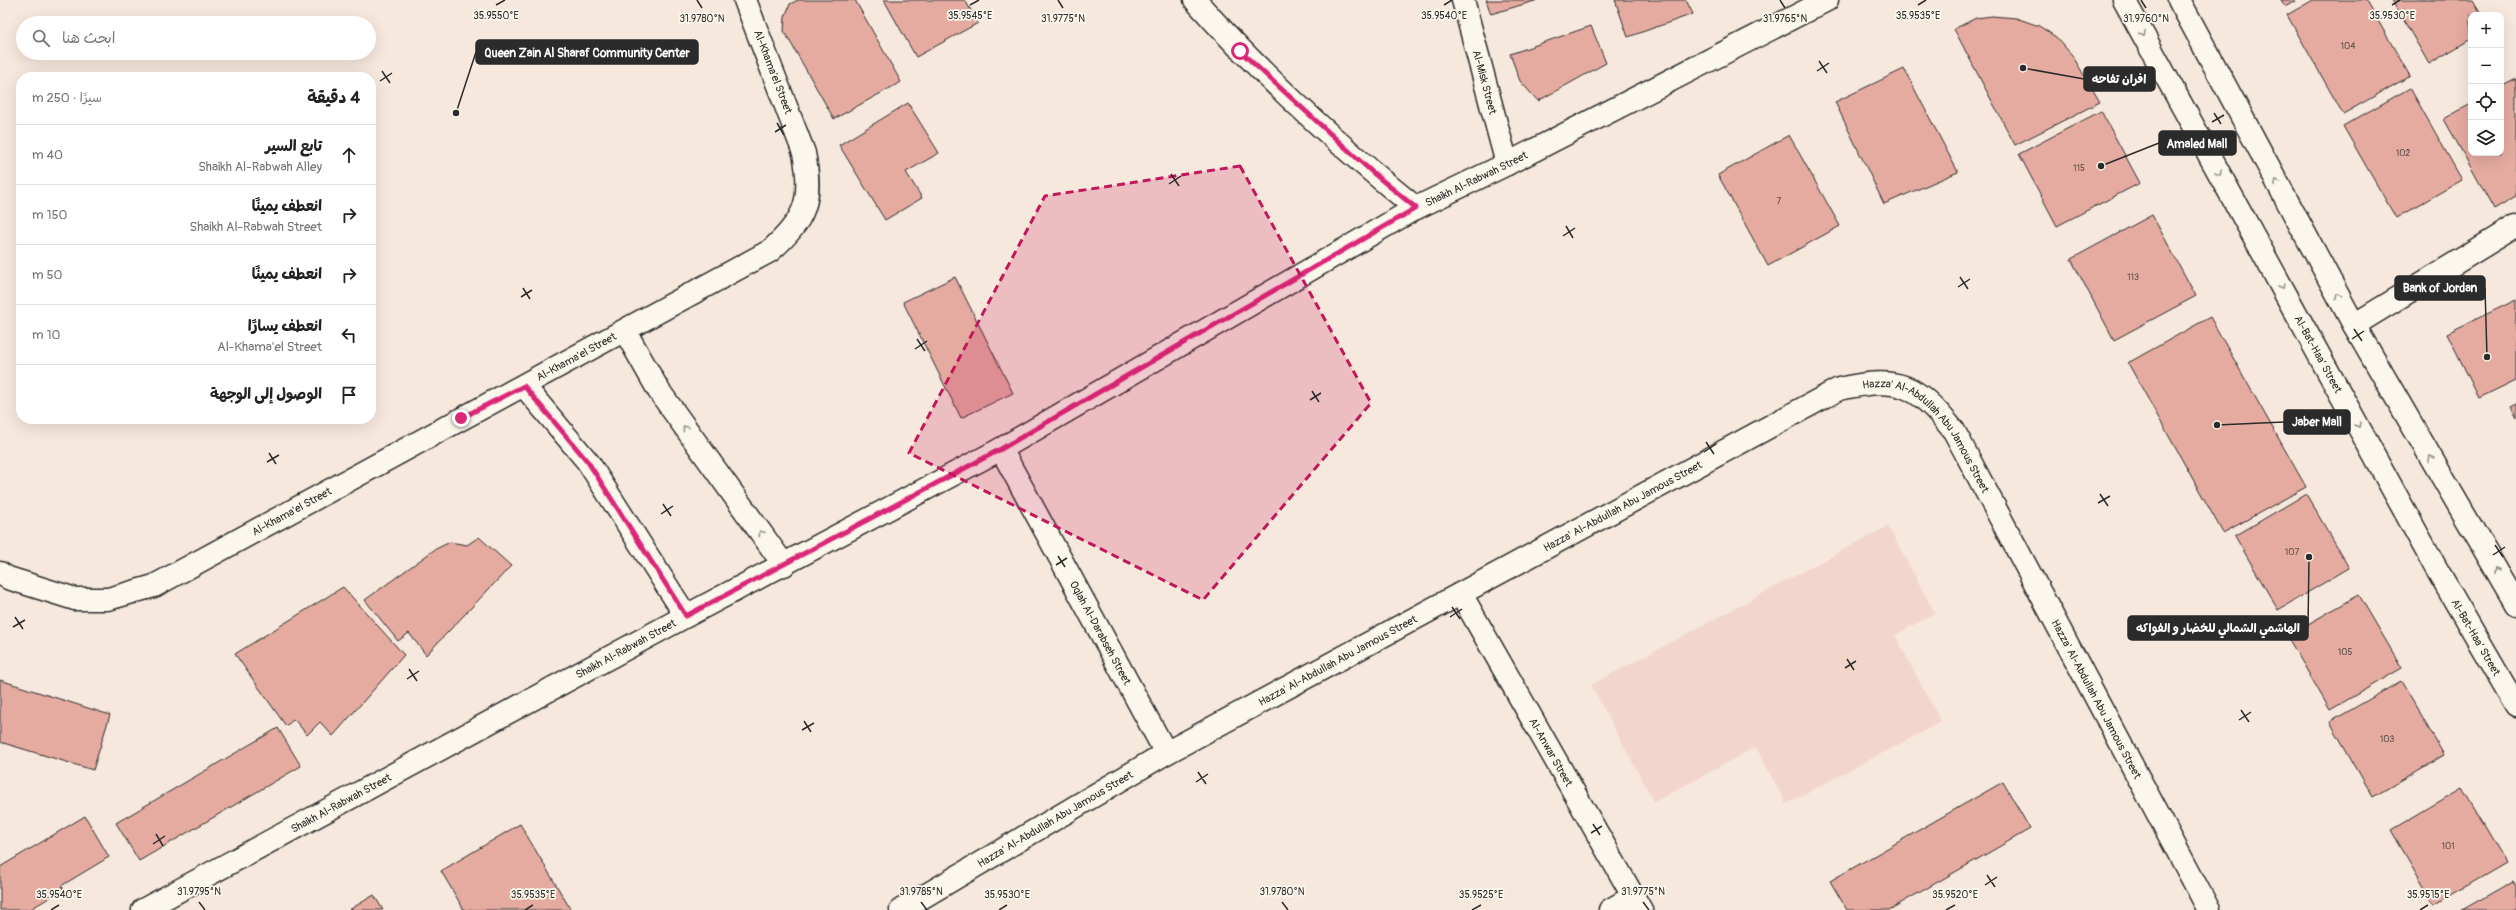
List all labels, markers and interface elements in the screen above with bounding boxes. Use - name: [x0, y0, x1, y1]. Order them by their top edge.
- text: 35.9550°E: [473, 10, 519, 22]
- text: 35.9545°E: [948, 10, 992, 22]
- text: 35.9540°E: [1421, 10, 1467, 22]
- text: 35.9535°E: [1896, 10, 1940, 22]
- text: 35.9530°E: [2369, 10, 2415, 22]
- map controls: [2468, 12, 2504, 156]
- button: +: [2468, 12, 2504, 48]
- text: 31.9780°N: [679, 13, 725, 25]
- text: 31.9775°N: [1041, 13, 1085, 25]
- text: 31.9765°N: [1763, 13, 1807, 25]
- text: 31.9760°N: [2123, 13, 2169, 25]
- search box: [16, 16, 376, 60]
- icon: search: [30, 27, 52, 49]
- street label: Al-Khama'el Street: [751, 28, 795, 116]
- text: ابحث هنا: [62, 29, 115, 48]
- one-way arrow: [2138, 30, 2146, 37]
- callout: Queen Zain Al Sharaf Community Center: [476, 40, 698, 64]
- house number: 104: [2341, 41, 2356, 52]
- route start: [1231, 42, 1249, 60]
- text: Queen Zain Al Sharaf Community Center: [484, 46, 690, 61]
- street label: Al-Misk Street: [1470, 48, 1500, 116]
- button: −: [2468, 48, 2504, 84]
- callout: افران تفاحه: [2084, 67, 2155, 91]
- text: افران تفاحه: [2092, 72, 2146, 87]
- button: locate: [2468, 84, 2504, 120]
- text: 4 دقيقة: [307, 87, 360, 108]
- text: سيرًا · 250 m: [32, 90, 102, 106]
- button: layers: [2468, 120, 2504, 156]
- callout: Amaled Mall: [2159, 131, 2236, 155]
- text: تابع السير: [265, 137, 322, 156]
- text: Amaled Mall: [2167, 137, 2228, 152]
- icon: ahead: [338, 144, 360, 166]
- text: 40 m: [32, 147, 63, 163]
- street label: Shaikh Al-Rabwah Street: [1423, 148, 1530, 209]
- house number: 102: [2396, 148, 2410, 159]
- text: Shaikh Al-Rabwah Alley: [198, 159, 322, 175]
- house number: 115: [2073, 163, 2085, 174]
- one-way arrow: [2214, 168, 2222, 176]
- one-way arrow: [2274, 179, 2281, 186]
- house number: 7: [1777, 196, 1782, 207]
- text: انعطف يمينًا: [252, 197, 322, 216]
- icon: right: [338, 204, 360, 226]
- text: 150 m: [32, 207, 67, 223]
- text: Shaikh Al-Rabwah Street: [190, 219, 322, 235]
- icon: right: [338, 264, 360, 286]
- text: انعطف يمينًا: [252, 265, 322, 284]
- text: 50 m: [32, 267, 62, 283]
- house number: 113: [2127, 272, 2139, 283]
- callout: Bank of Jordan: [2395, 276, 2485, 300]
- text: Bank of Jordan: [2403, 281, 2477, 296]
- one-way arrow: [2277, 282, 2284, 290]
- one-way arrow: [2335, 293, 2343, 301]
- street label: Al-Bat-Haa’ Street: [2292, 313, 2345, 396]
- text: انعطف يسارًا: [248, 317, 322, 336]
- icon: left: [338, 324, 360, 346]
- text: 10 m: [32, 327, 60, 343]
- street label: Al-Khama'el Street: [534, 329, 619, 383]
- text: Al-Khama'el Street: [217, 339, 322, 355]
- street label: Hazza' Al-Abdullah Abu Jamous Street: [1862, 377, 1992, 495]
- icon: arrive: [338, 384, 360, 406]
- text: الوصول إلى الوجهة: [210, 385, 322, 404]
- route end: [452, 409, 470, 427]
- callout: Jaber Mall: [2284, 410, 2350, 434]
- text: Jaber Mall: [2292, 415, 2342, 430]
- one-way arrow: [2353, 421, 2360, 428]
- one-way arrow: [683, 425, 690, 432]
- one-way arrow: [2428, 455, 2435, 462]
- street label: Hazza' Al-Abdullah Abu Jamous Street: [1541, 458, 1705, 554]
- street label: Al-Khama'el Street: [249, 484, 334, 538]
- one-way arrow: [758, 530, 766, 537]
- house number: 107: [2285, 547, 2299, 558]
- one-way arrow: [2494, 567, 2501, 574]
- street label: Oqlah Al-Darabseh Street: [1067, 579, 1134, 687]
- street label: Al-Bat-Haa’ Street: [2449, 596, 2504, 678]
- street label: Hazza' Al-Abdullah Abu Jamous Street: [1256, 612, 1420, 708]
- street label: Shaikh Al-Rabwah Street: [573, 616, 679, 681]
- callout: الهاشمي الشمالي للخضار و الفواكه: [2128, 616, 2308, 640]
- street label: Hazza' Al-Abdullah Abu Jamous Street: [2049, 617, 2145, 781]
- text: الهاشمي الشمالي للخضار و الفواكه: [2136, 621, 2300, 639]
- house number: 105: [2338, 647, 2352, 658]
- street label: Al-Anwar Street: [1526, 716, 1576, 789]
- house number: 103: [2380, 734, 2394, 745]
- street label: Hazza' Al-Abdullah Abu Jamous Street: [975, 767, 1136, 870]
- street label: Shaikh Al-Rabwah Street: [288, 770, 394, 835]
- house number: 101: [2441, 841, 2455, 852]
- text: 31.9795°N: [177, 886, 221, 898]
- text: 31.9785°N: [899, 886, 943, 898]
- text: 31.9780°N: [1259, 886, 1305, 898]
- text: 31.9775°N: [1621, 886, 1665, 898]
- text: 35.9540°E: [36, 889, 82, 901]
- text: 35.9535°E: [511, 889, 555, 901]
- text: 35.9530°E: [984, 889, 1030, 901]
- text: 35.9525°E: [1459, 889, 1503, 901]
- text: 35.9520°E: [1932, 889, 1978, 901]
- text: 35.9515°E: [2407, 889, 2449, 901]

